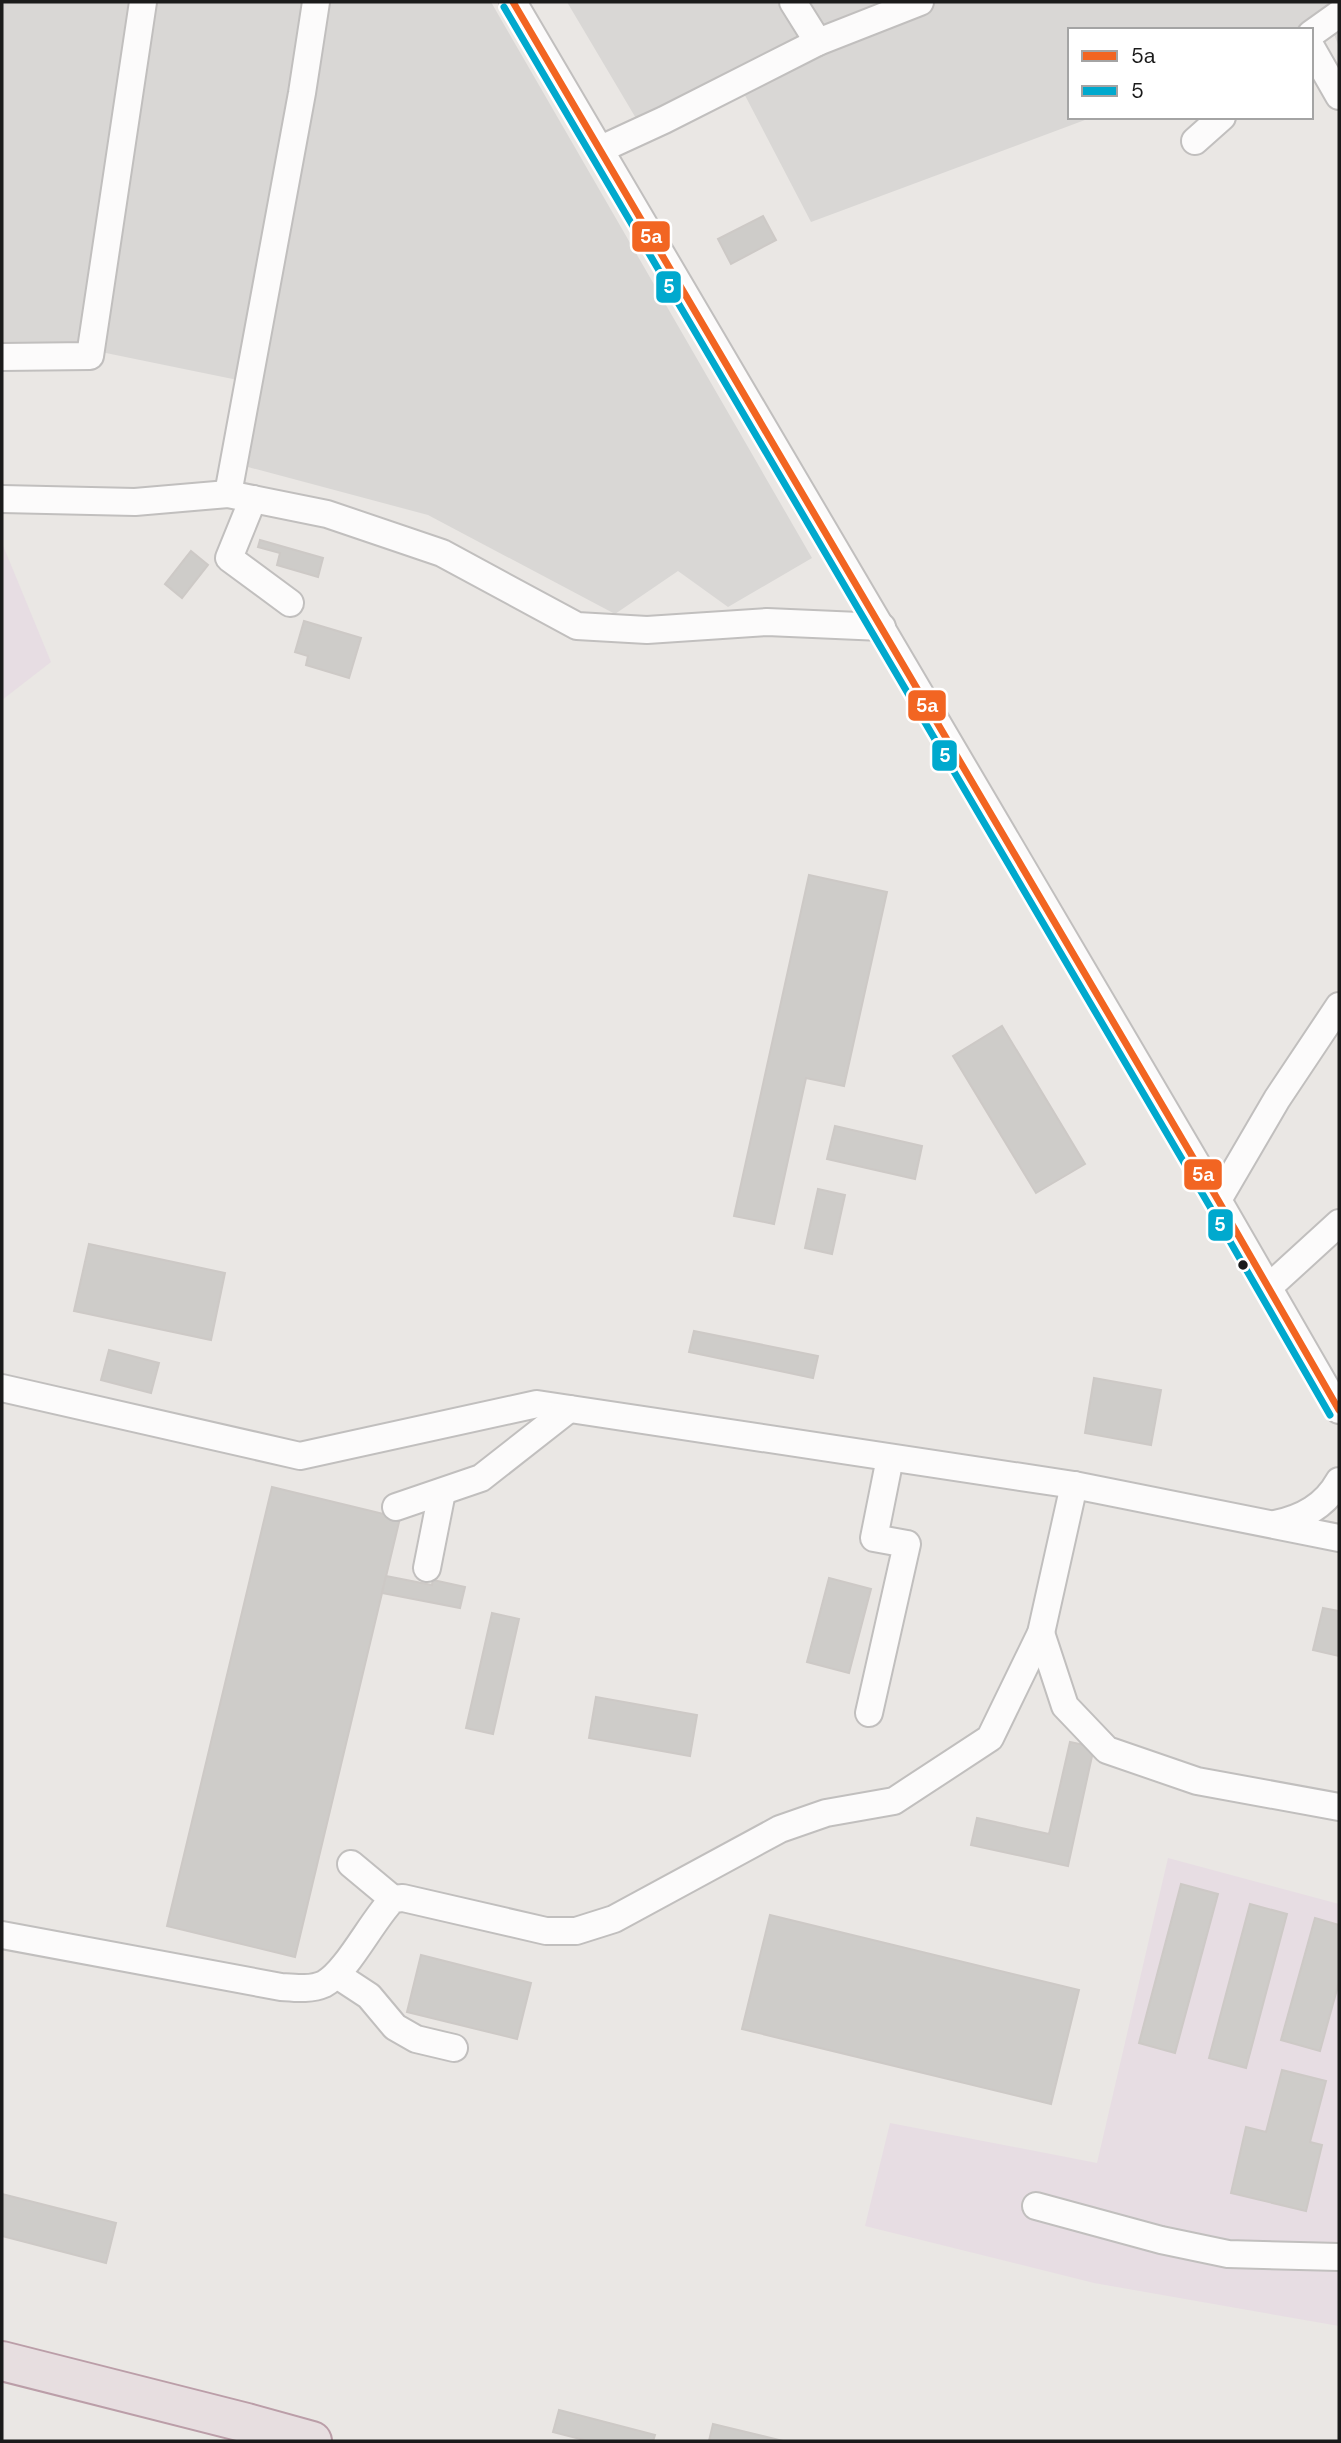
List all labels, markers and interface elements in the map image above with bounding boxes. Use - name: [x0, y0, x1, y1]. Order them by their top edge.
- legend: [1068, 28, 1313, 119]
- text: 5а: [1131, 42, 1156, 70]
- text: 5: [1131, 77, 1144, 105]
- line badge: 5а: [631, 220, 671, 253]
- text: 5а: [640, 224, 663, 249]
- line badge: 5: [655, 270, 682, 304]
- text: 5: [663, 274, 675, 299]
- line badge: 5а: [907, 689, 947, 722]
- text: 5а: [916, 693, 939, 718]
- line badge: 5: [931, 739, 958, 772]
- text: 5: [939, 743, 951, 768]
- line badge: 5а: [1183, 1158, 1223, 1191]
- text: 5а: [1192, 1162, 1215, 1187]
- line badge: 5: [1207, 1208, 1234, 1242]
- text: 5: [1214, 1212, 1226, 1237]
- unlabelled marker: [1236, 1258, 1250, 1272]

